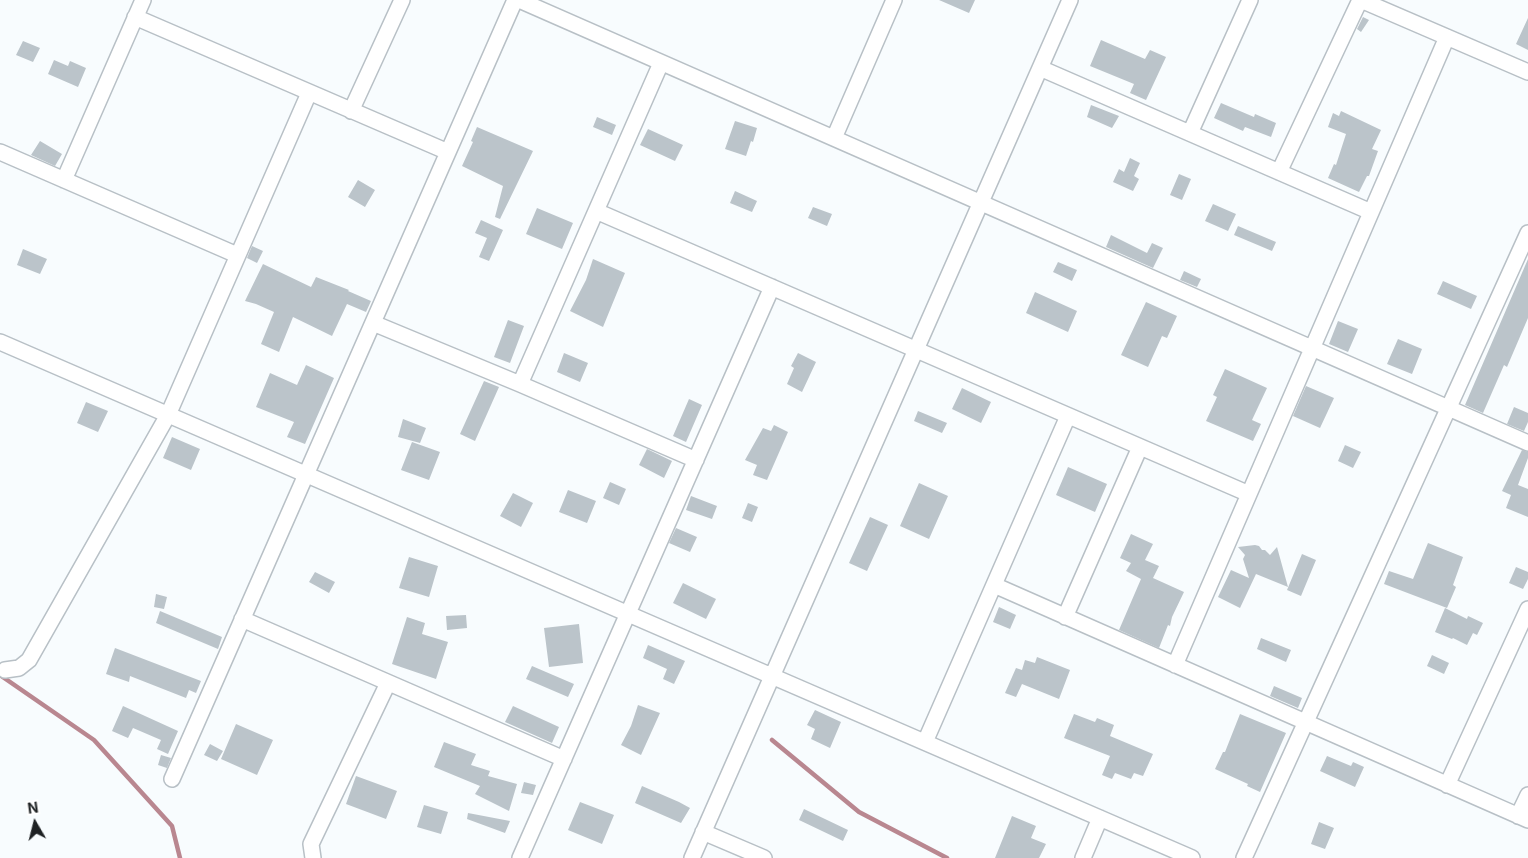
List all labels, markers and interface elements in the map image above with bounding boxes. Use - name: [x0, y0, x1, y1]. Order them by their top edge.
- north arrow: [10, 798, 60, 848]
- text: N: [26, 798, 39, 817]

